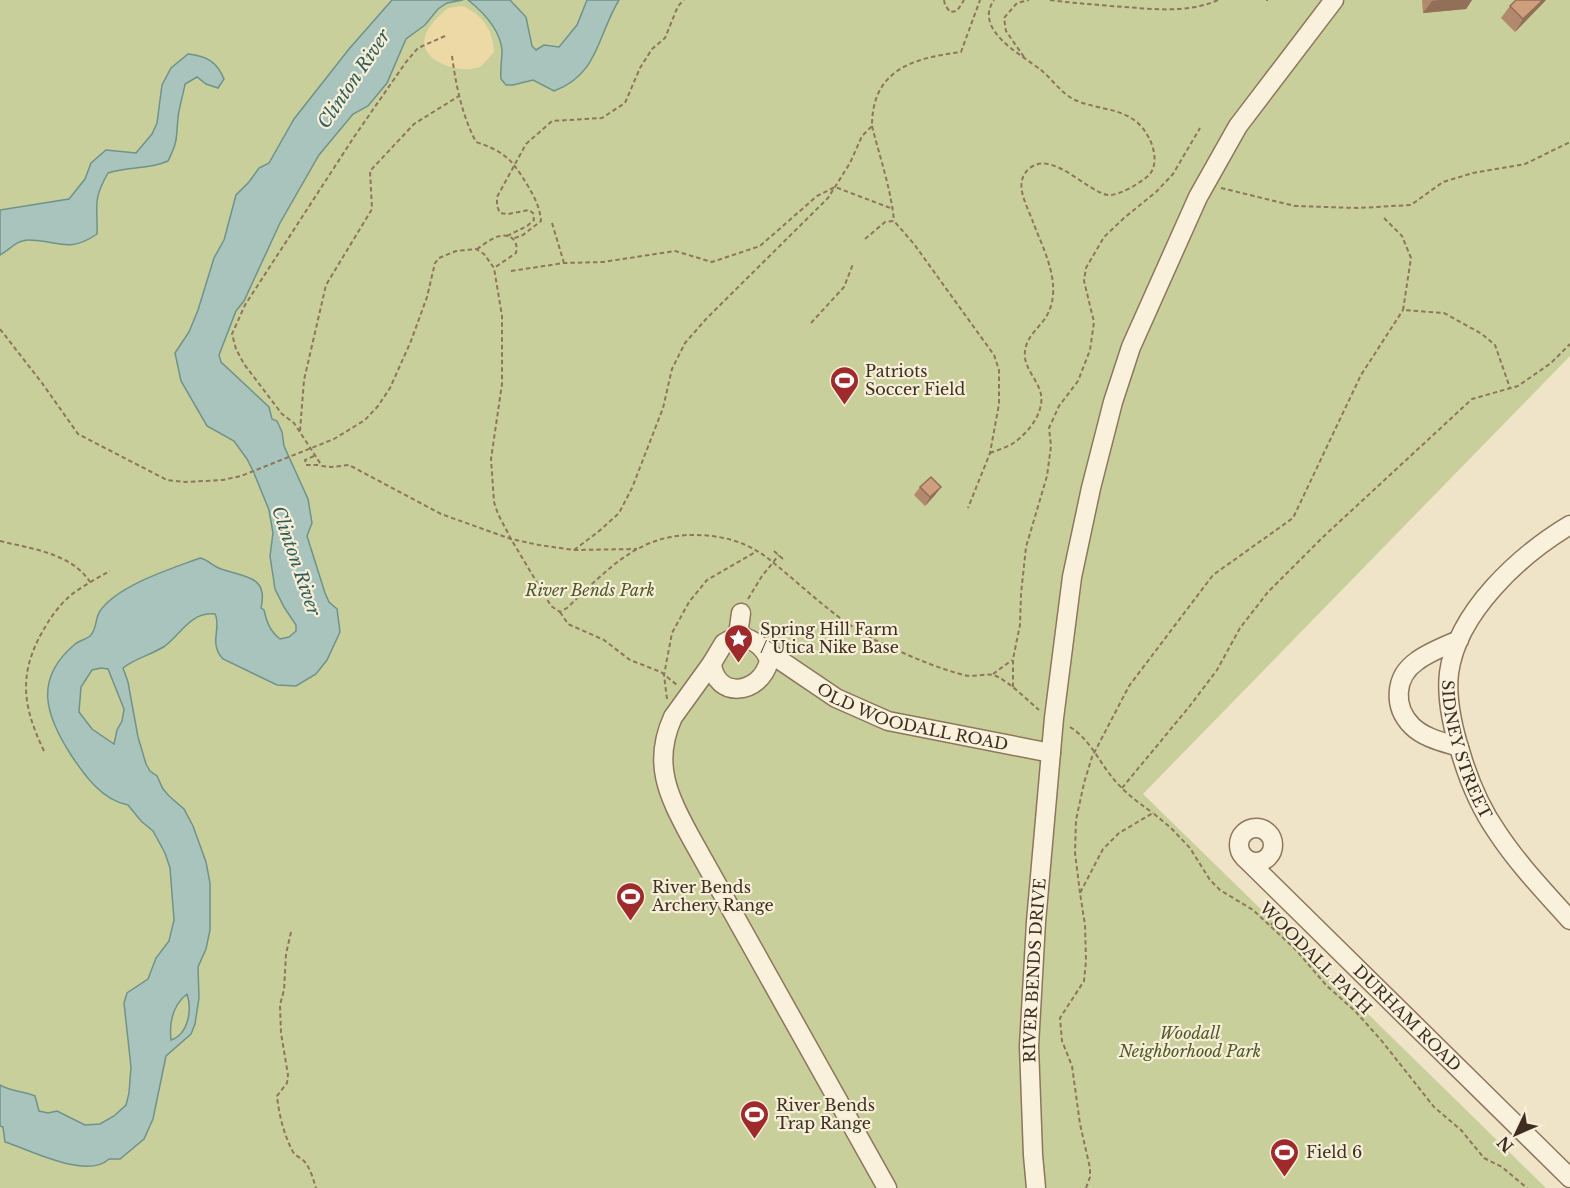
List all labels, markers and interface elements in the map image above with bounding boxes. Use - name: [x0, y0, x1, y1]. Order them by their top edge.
- water label: Clinton River: [313, 25, 396, 133]
- place label: Patriots Soccer Field: [865, 361, 965, 399]
- sports icon: Patriots Soccer Field: [828, 364, 860, 406]
- water label: Clinton River: [267, 503, 325, 619]
- park label: River Bends Park: [524, 580, 655, 600]
- place label: Spring Hill Farm / Utica Nike Base: [760, 619, 899, 657]
- place icon: Spring Hill Farm / Utica Nike Base: [723, 622, 755, 664]
- street label: OLD WOODALL ROAD: [813, 678, 1010, 754]
- street label: SIDNEY STREET: [1438, 680, 1497, 822]
- place label: River Bends Archery Range: [651, 877, 774, 915]
- street label: RIVER BENDS DRIVE: [1019, 877, 1050, 1063]
- sports icon: River Bends Archery Range: [615, 880, 647, 922]
- street label: WOODALL PATH: [1255, 897, 1377, 1019]
- street label: DURHAM ROAD: [1349, 961, 1465, 1075]
- park label: Woodall Neighborhood Park: [1118, 1023, 1261, 1061]
- place label: River Bends Trap Range: [776, 1095, 875, 1133]
- sports icon: River Bends Trap Range: [739, 1098, 771, 1140]
- north arrow: [1486, 1104, 1546, 1164]
- text: N: [1493, 1132, 1518, 1157]
- sports icon: Field 6: [1269, 1136, 1301, 1178]
- place label: Field 6: [1306, 1142, 1362, 1162]

